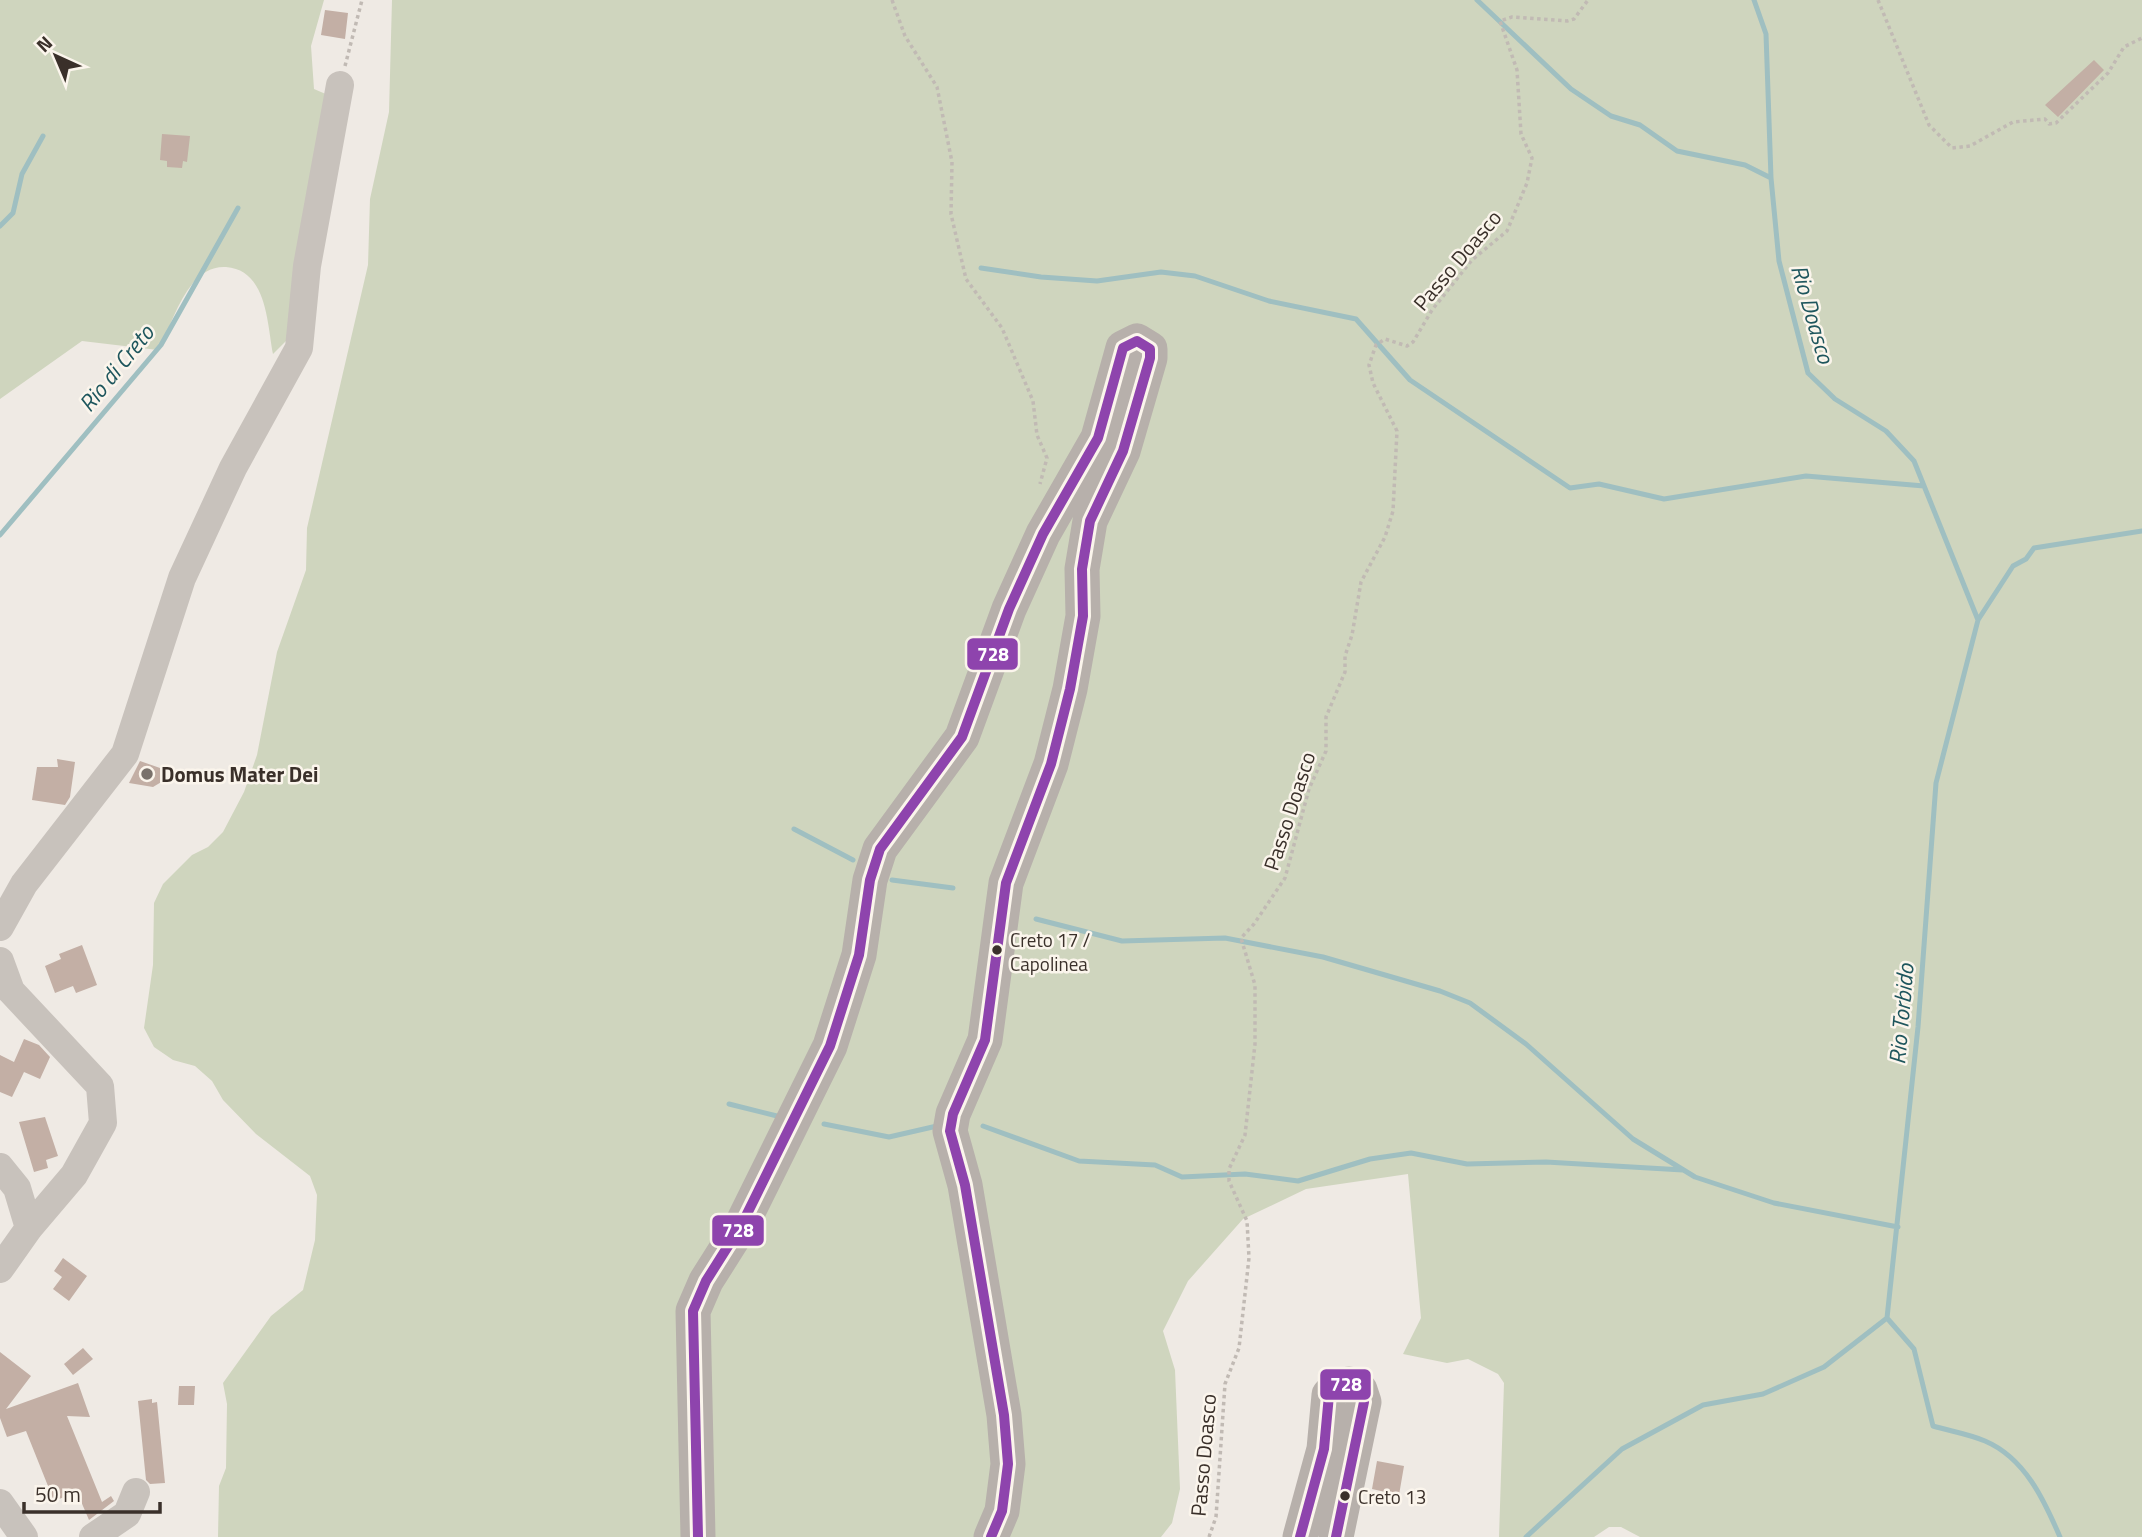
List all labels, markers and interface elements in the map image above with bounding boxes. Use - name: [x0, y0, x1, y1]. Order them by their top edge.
- north arrow: [21, 21, 91, 91]
- text: N: [29, 28, 59, 58]
- street label: Passo Doasco: [1405, 203, 1509, 317]
- water label: Rio Doasco: [1782, 260, 1844, 368]
- water label: Rio di Creto: [70, 316, 163, 419]
- line badge: 728: [966, 637, 1019, 671]
- text: 728: [977, 639, 1009, 668]
- street label: Passo Doasco: [1255, 747, 1323, 875]
- place label: Domus Mater Dei: [161, 758, 318, 790]
- marker: Domus Mater Dei: [139, 766, 155, 782]
- place label: Creto 17 / Capolinea: [1010, 925, 1091, 978]
- marker: Creto 17 / Capolinea: [990, 943, 1004, 957]
- water label: Rio Torbido: [1879, 962, 1923, 1066]
- line badge: 728: [711, 1214, 765, 1247]
- text: 728: [722, 1215, 754, 1244]
- line badge: 728: [1319, 1368, 1372, 1401]
- text: 728: [1330, 1369, 1362, 1398]
- street label: Passo Doasco: [1182, 1392, 1224, 1518]
- scale bar: [24, 1470, 161, 1514]
- text: 50 m: [35, 1478, 81, 1510]
- place label: Creto 13: [1358, 1482, 1426, 1511]
- marker: Creto 13: [1338, 1489, 1352, 1503]

